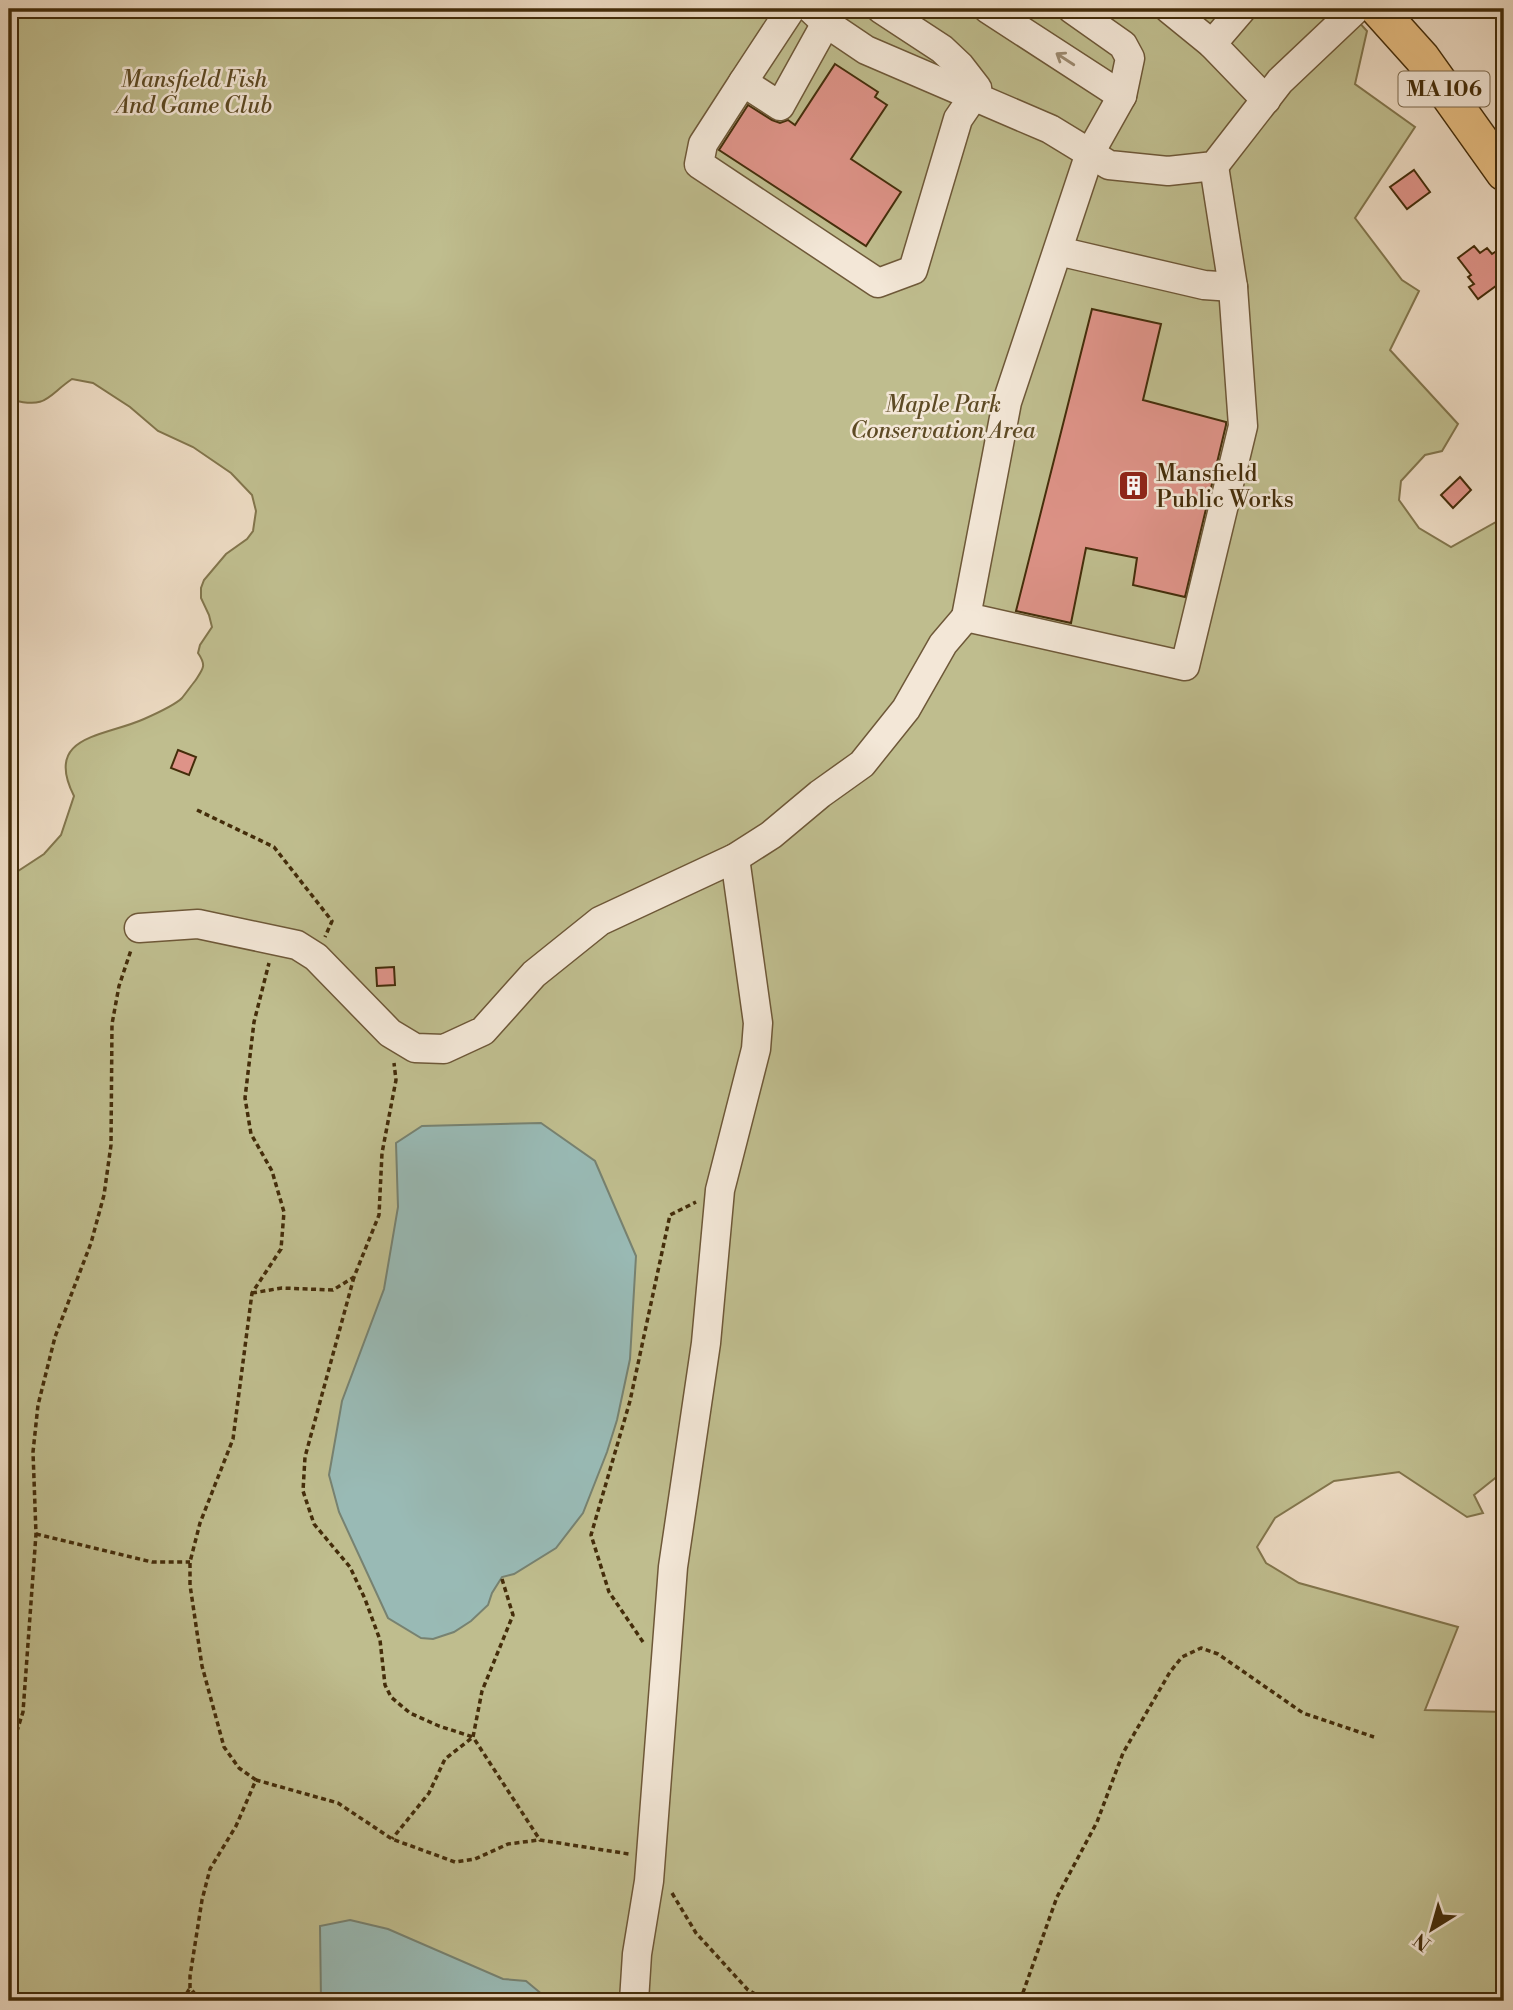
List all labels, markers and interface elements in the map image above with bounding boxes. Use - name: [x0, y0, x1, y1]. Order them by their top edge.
- one-way arrow: [1056, 52, 1076, 66]
- park label: Mansfield Fish And Game Club: [113, 66, 272, 120]
- road number: MA 106: [1398, 72, 1490, 106]
- park label: Maple Park Conservation Area: [851, 391, 1036, 445]
- place label: Mansfield Public Works: [1156, 460, 1294, 514]
- building icon: Mansfield Public Works: [1116, 469, 1150, 503]
- north arrow: [1398, 1895, 1468, 1965]
- text: N: [1409, 1928, 1436, 1956]

